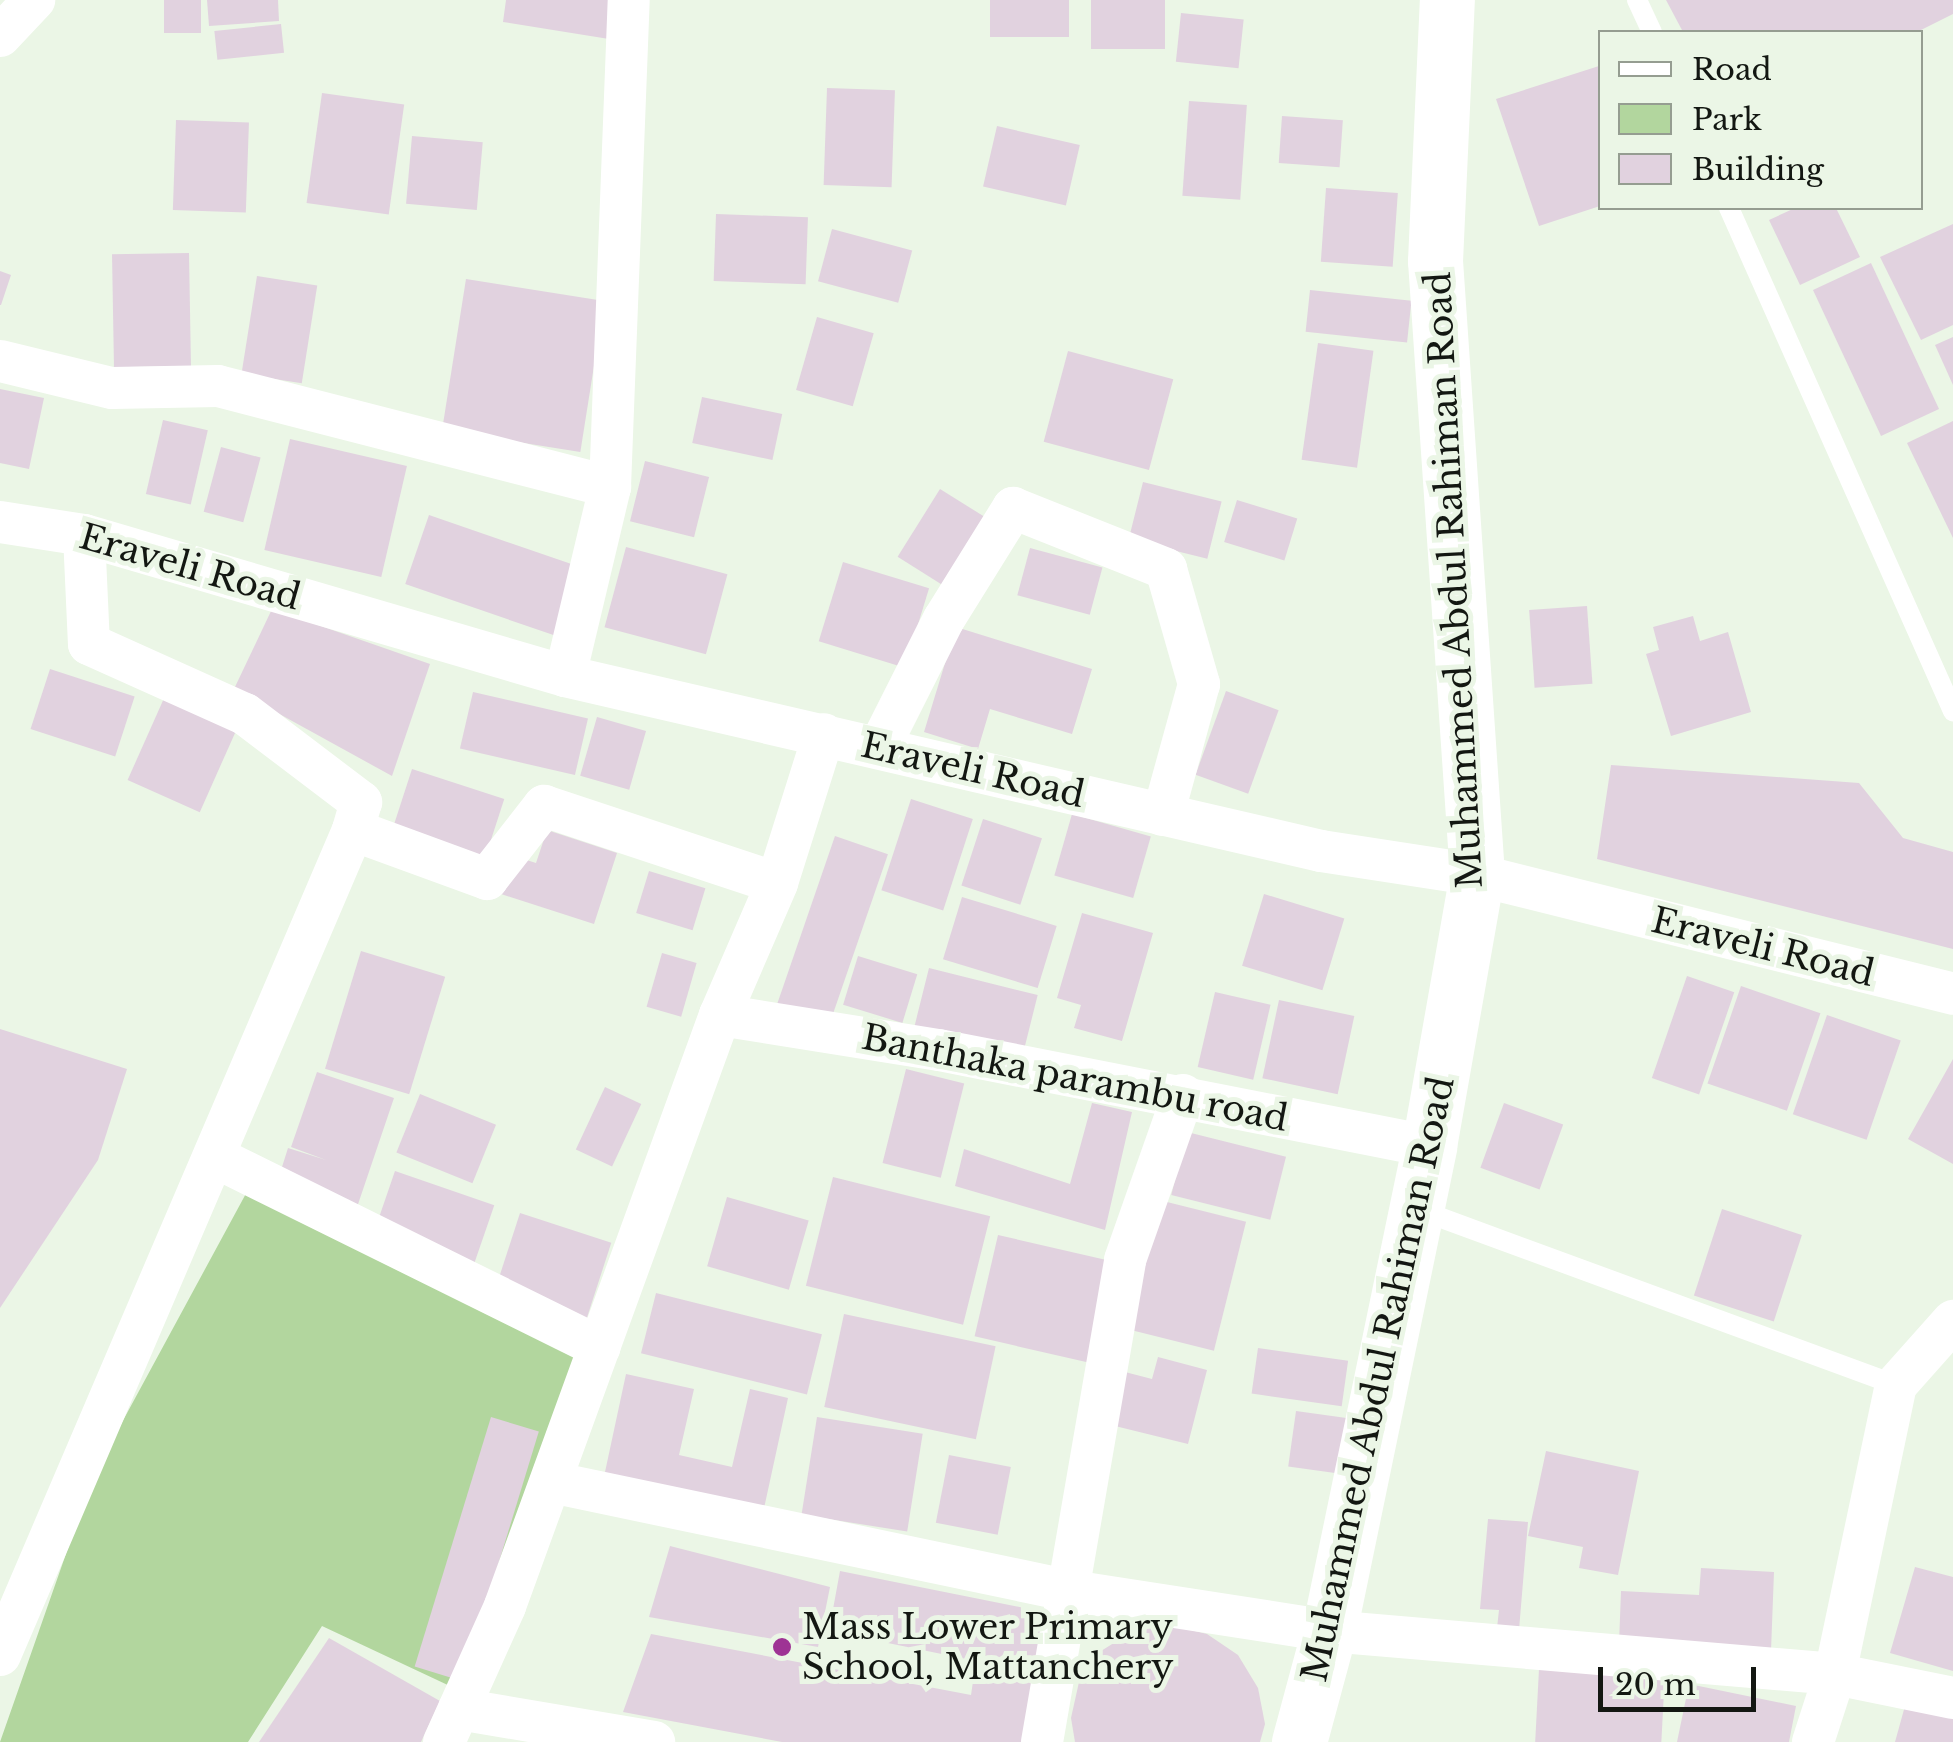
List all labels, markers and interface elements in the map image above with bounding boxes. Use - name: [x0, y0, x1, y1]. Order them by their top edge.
- legend: [1598, 30, 1923, 210]
- text: Road: [1692, 51, 1772, 88]
- text: Park: [1692, 101, 1762, 138]
- text: Building: [1692, 151, 1824, 188]
- street label: Muhammed Abdul Rahiman Road: [1417, 270, 1491, 890]
- street label: Eraveli Road: [75, 515, 305, 619]
- street label: Eraveli Road: [857, 724, 1089, 816]
- street label: Eraveli Road: [1647, 899, 1879, 995]
- street label: Banthaka parambu road: [858, 1016, 1292, 1140]
- street label: Muhammed Abdul Rahiman Road: [1293, 1072, 1463, 1686]
- place label: Mass Lower Primary School, Mattanchery: [802, 1606, 1174, 1688]
- marker: Mass Lower Primary School, Mattanchery: [771, 1636, 793, 1658]
- scale bar: [1603, 1647, 1760, 1709]
- text: 20 m: [1615, 1666, 1696, 1703]

